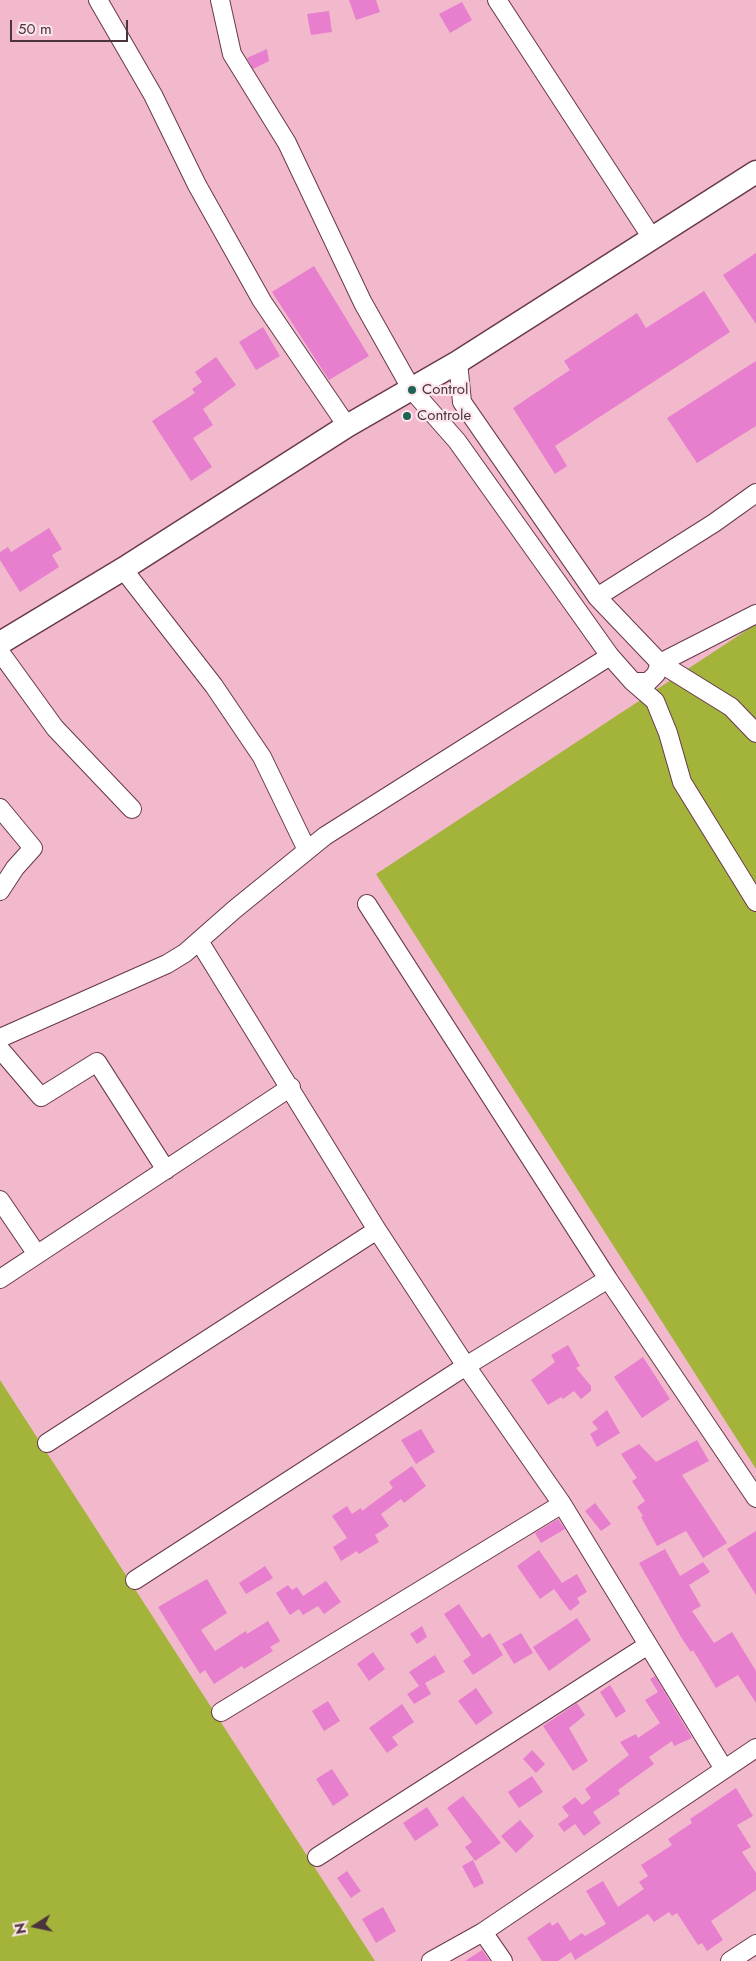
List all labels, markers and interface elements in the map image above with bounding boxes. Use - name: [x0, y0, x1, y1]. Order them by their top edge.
- scale bar: [12, 10, 130, 42]
- text: 50 m: [18, 18, 52, 40]
- place label: Control: [422, 381, 468, 399]
- marker: Control: [406, 384, 418, 396]
- place label: Controle: [417, 407, 471, 425]
- marker: Controle: [401, 410, 413, 422]
- north arrow: [10, 1901, 60, 1951]
- text: N: [9, 1921, 31, 1936]

